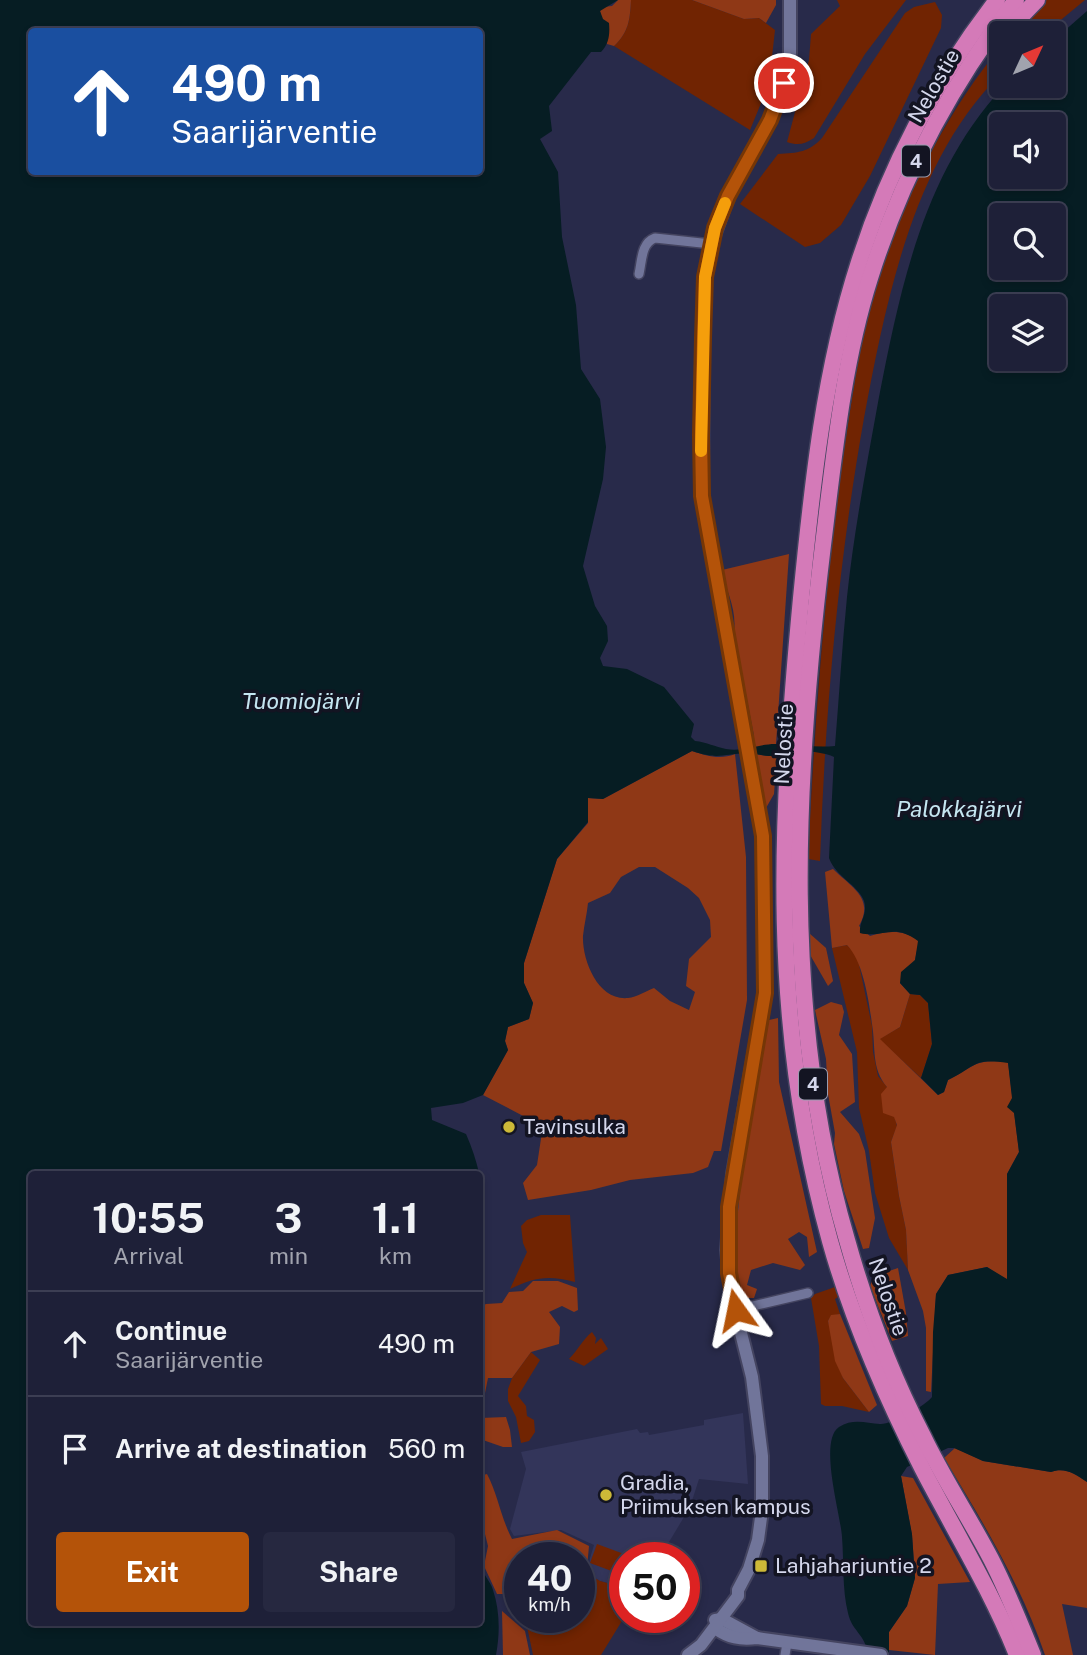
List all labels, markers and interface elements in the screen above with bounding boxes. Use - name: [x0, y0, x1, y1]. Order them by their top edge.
- north arrow: [989, 21, 1066, 98]
- map controls: [989, 21, 1066, 371]
- street label: Nelostie: [903, 44, 965, 127]
- pin: [754, 53, 814, 113]
- text: 490 m: [171, 54, 322, 112]
- icon: ahead: [56, 56, 147, 147]
- icon: arrive: [765, 64, 803, 102]
- button: sound: [989, 112, 1066, 189]
- text: Saarijärventie: [171, 113, 377, 150]
- road number: 4: [902, 146, 930, 176]
- button: search: [989, 203, 1066, 280]
- button: layers: [989, 294, 1066, 371]
- water label: Tuomiojärvi: [242, 687, 361, 714]
- street label: Nelostie: [769, 703, 798, 785]
- water label: Palokkajärvi: [896, 795, 1022, 822]
- road number: 4: [799, 1068, 827, 1100]
- place label: Tavinsulka: [523, 1114, 626, 1139]
- marker: Tavinsulka: [501, 1119, 517, 1135]
- text: 10:55: [92, 1193, 205, 1242]
- text: 3: [274, 1193, 302, 1242]
- text: 1.1: [372, 1193, 419, 1242]
- text: Arrival: [113, 1242, 184, 1269]
- text: min: [269, 1242, 308, 1269]
- text: km: [379, 1242, 412, 1269]
- street label: Nelostie: [863, 1255, 913, 1339]
- position arrow: [699, 1273, 773, 1347]
- text: Continue: [115, 1315, 227, 1346]
- icon: ahead: [56, 1325, 94, 1363]
- text: 490 m: [378, 1328, 455, 1359]
- text: Saarijärventie: [115, 1346, 263, 1373]
- icon: arrive: [56, 1430, 94, 1468]
- text: Arrive at destination: [115, 1433, 367, 1464]
- text: 560 m: [388, 1433, 465, 1464]
- place label: Gradia, Priimuksen kampus: [620, 1470, 811, 1519]
- marker: Gradia, Priimuksen kampus: [598, 1487, 614, 1503]
- button: Exit: [56, 1532, 249, 1612]
- button: Share: [263, 1532, 455, 1612]
- speed limit sign: 50: [609, 1542, 700, 1633]
- place label: Lahjaharjuntie 2: [775, 1553, 932, 1578]
- text: 40: [527, 1558, 572, 1599]
- marker: Lahjaharjuntie 2: [753, 1558, 769, 1574]
- text: km/h: [528, 1594, 571, 1615]

